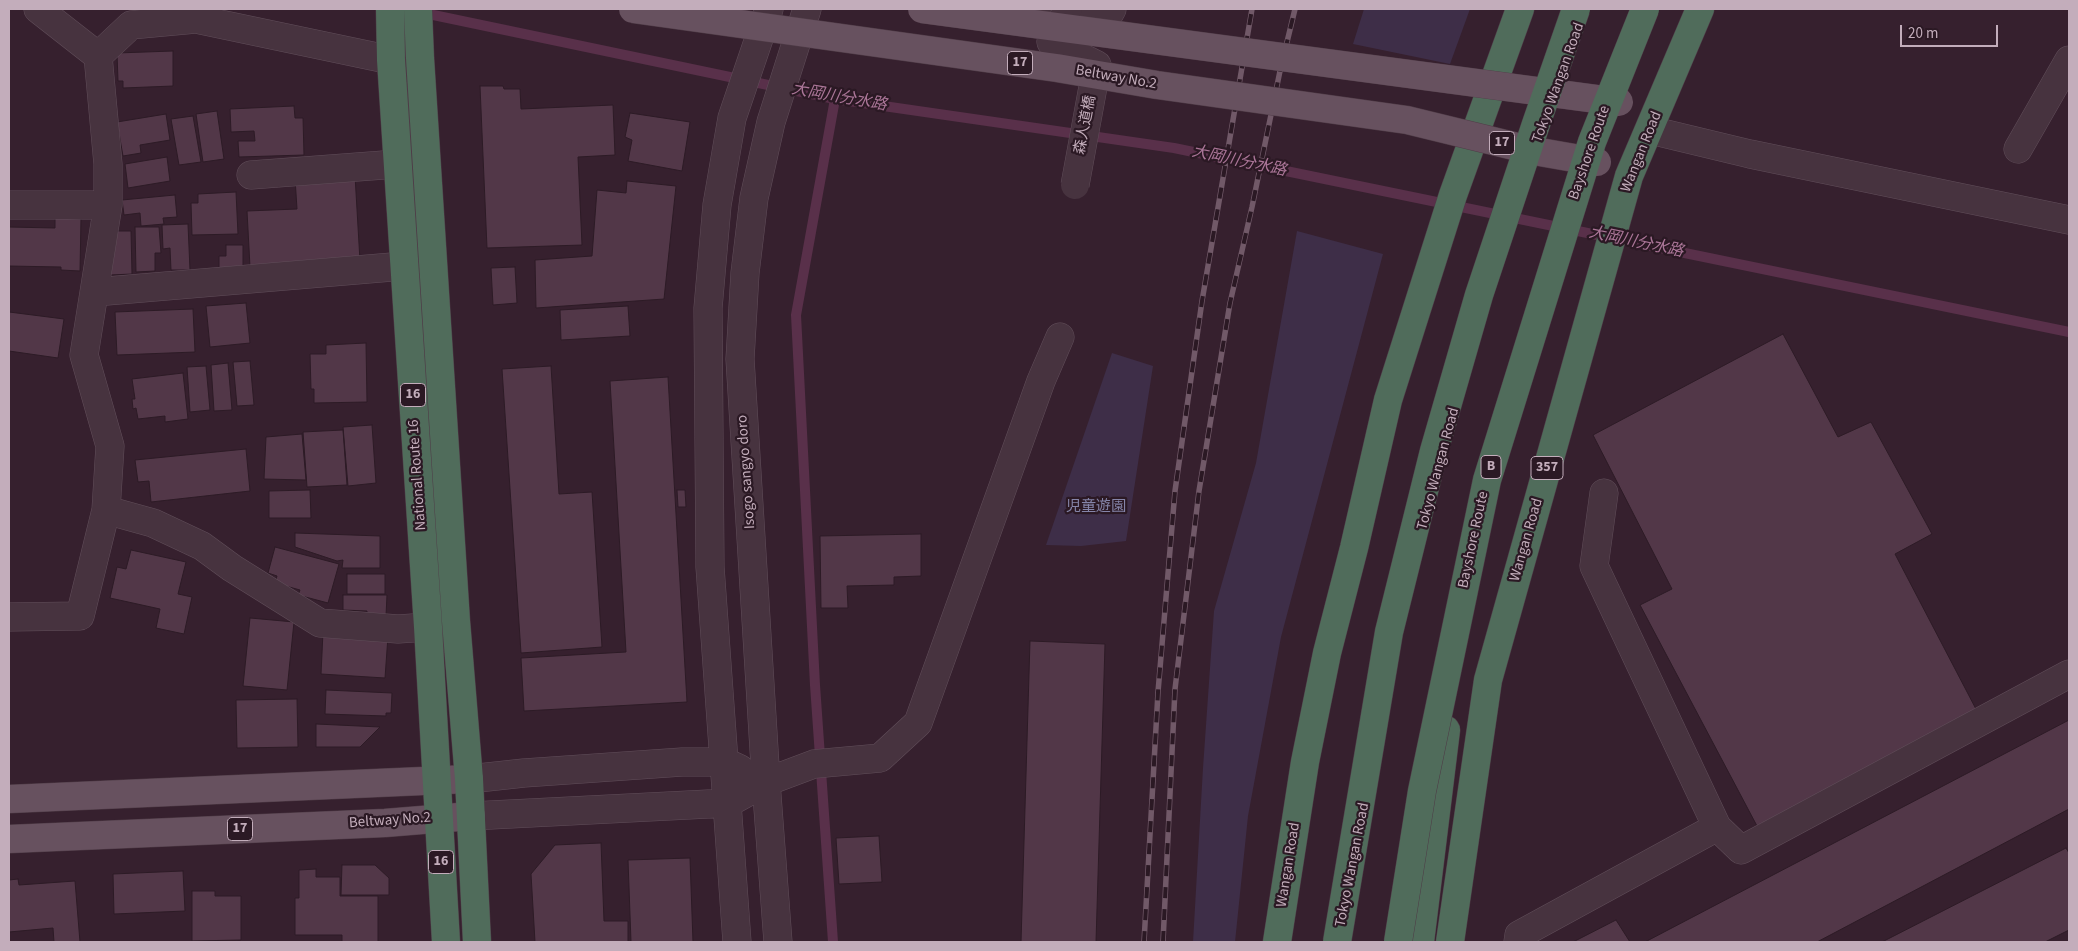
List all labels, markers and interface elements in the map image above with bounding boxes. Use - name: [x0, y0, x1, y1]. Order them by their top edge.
- scale bar: [1903, 15, 2000, 47]
- street label: Tokyo Wangan Road: [1529, 21, 1589, 145]
- text: 20 m: [1908, 23, 1938, 44]
- road number: 17: [1008, 52, 1032, 74]
- street label: Beltway No.2: [1074, 62, 1158, 94]
- water label: 大岡川分水路: [790, 80, 888, 116]
- street label: 森人道橋: [1071, 94, 1101, 156]
- street label: Bayshore Route: [1565, 104, 1615, 202]
- street label: Wangan Road: [1618, 109, 1666, 195]
- road number: 17: [1490, 132, 1514, 154]
- water label: 大岡川分水路: [1190, 143, 1288, 181]
- water label: 大岡川分水路: [1587, 224, 1685, 262]
- road number: 16: [400, 384, 426, 406]
- street label: Tokyo Wangan Road: [1414, 406, 1464, 532]
- street label: Isogo sangyo doro: [734, 414, 760, 530]
- street label: National Route 16: [405, 419, 431, 531]
- road number: B: [1481, 456, 1501, 478]
- road number: 357: [1531, 456, 1563, 479]
- street label: Bayshore Route: [1455, 490, 1493, 590]
- street label: Wangan Road: [1507, 496, 1547, 584]
- park label: 児童遊園: [1066, 499, 1126, 517]
- street label: Tokyo Wangan Road: [1332, 801, 1374, 929]
- street label: Beltway No.2: [348, 809, 432, 833]
- road number: 17: [228, 818, 252, 841]
- street label: Wangan Road: [1273, 821, 1305, 909]
- road number: 16: [428, 850, 454, 874]

